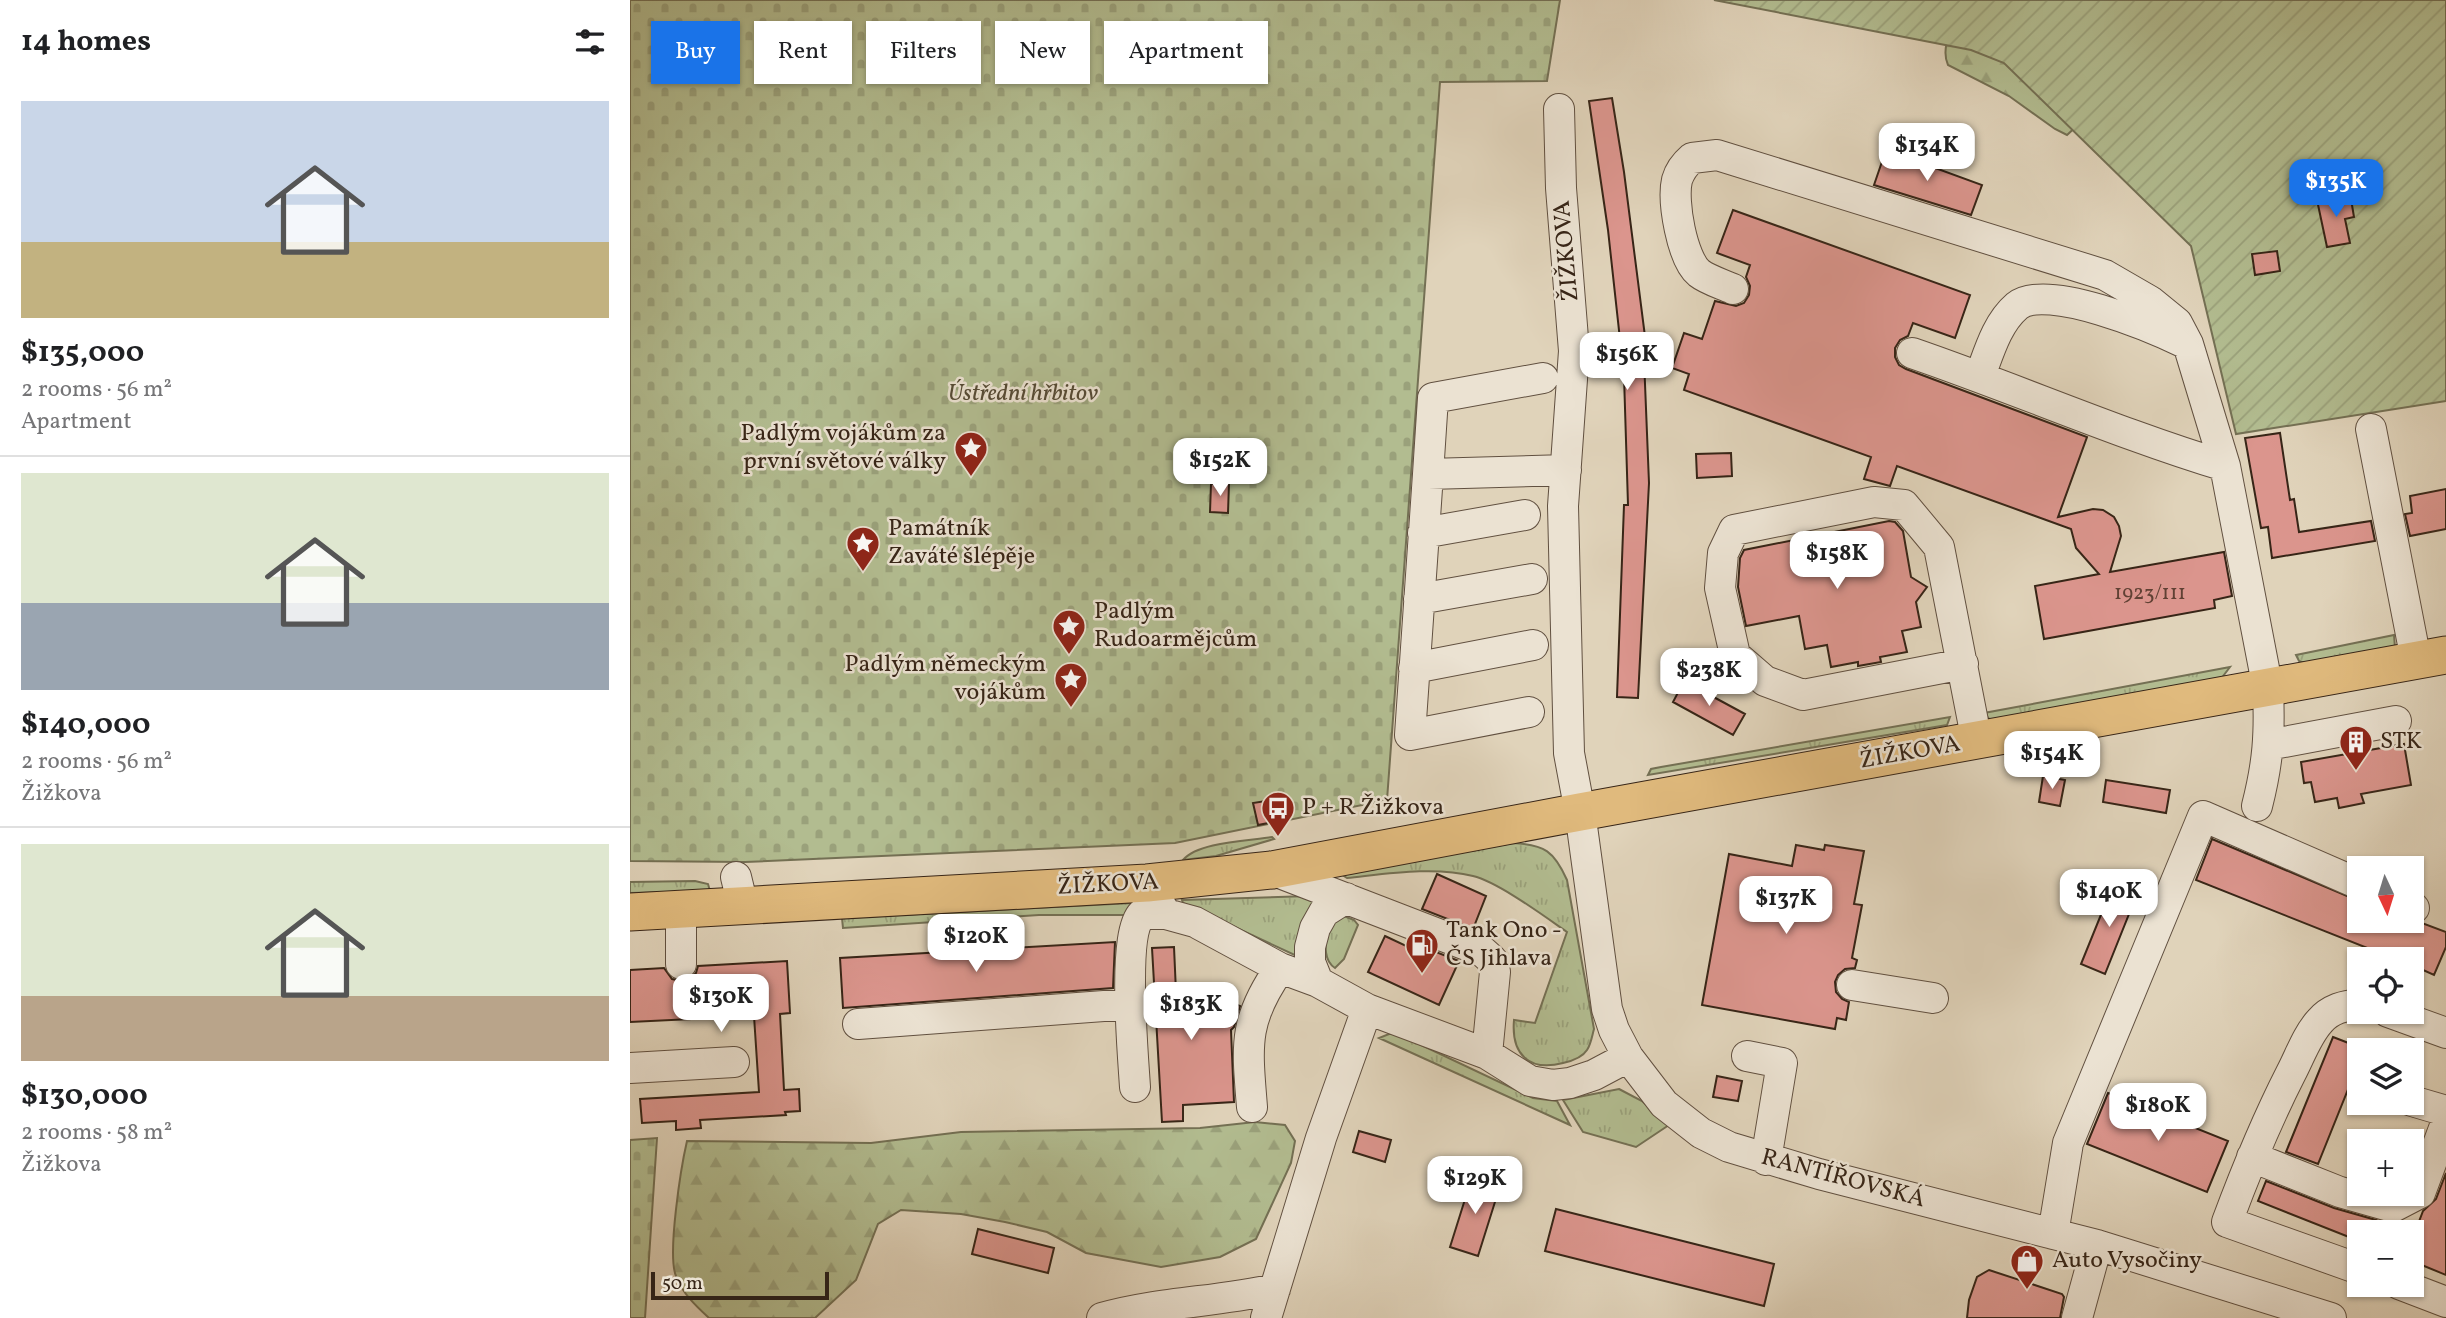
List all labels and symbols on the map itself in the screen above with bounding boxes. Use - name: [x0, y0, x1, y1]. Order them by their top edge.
- pin: $134K: [1878, 124, 1976, 183]
- pin: $135K: [2287, 160, 2385, 219]
- street label: ŽIŽKOVA: [1546, 199, 1588, 303]
- pin: $156K: [1578, 332, 1676, 392]
- park label: Ústřední hřbitov: [948, 377, 1098, 411]
- place label: Padlým vojákům za první světové války: [741, 417, 946, 479]
- place icon: Padlým vojákům za první světové války: [952, 429, 990, 478]
- pin: $152K: [1171, 438, 1269, 498]
- place label: Památník Zaváté šlépěje: [888, 512, 1035, 574]
- place icon: Památník Zaváté šlépěje: [844, 524, 882, 573]
- pin: $158K: [1788, 532, 1886, 591]
- house number: 1923/111: [2114, 579, 2186, 608]
- place label: Padlým Rudoarmějcům: [1094, 595, 1257, 657]
- place icon: Padlým Rudoarmějcům: [1050, 607, 1088, 656]
- place label: Padlým německým vojákům: [845, 648, 1046, 710]
- pin: $238K: [1660, 648, 1758, 708]
- place icon: Padlým německým vojákům: [1052, 660, 1090, 709]
- building icon: STK: [2337, 723, 2375, 772]
- place label: STK: [2380, 725, 2422, 759]
- street label: ŽIŽKOVA: [1857, 727, 1963, 779]
- pin: $154K: [2003, 732, 2101, 791]
- bus stop icon: P + R Žižkova: [1259, 789, 1297, 838]
- place label: P + R Žižkova: [1302, 791, 1444, 825]
- north arrow: [2347, 856, 2424, 933]
- street label: ŽIŽKOVA: [1056, 865, 1160, 905]
- pin: $140K: [2060, 870, 2158, 929]
- pin: $137K: [1737, 876, 1835, 936]
- pin: $120K: [927, 914, 1025, 974]
- place label: Tank Ono - ČS Jihlava: [1446, 914, 1562, 976]
- fuel station icon: Tank Ono - ČS Jihlava: [1403, 926, 1441, 975]
- pin: $130K: [672, 974, 770, 1034]
- pin: $183K: [1142, 982, 1240, 1042]
- pin: $180K: [2109, 1084, 2207, 1143]
- street label: RANTÍŘOVSKÁ: [1757, 1141, 1929, 1217]
- pin: $129K: [1426, 1156, 1524, 1216]
- shop icon: Auto Vysočiny: [2008, 1242, 2046, 1291]
- place label: Auto Vysočiny: [2052, 1244, 2202, 1278]
- scale bar: [651, 1269, 830, 1301]

